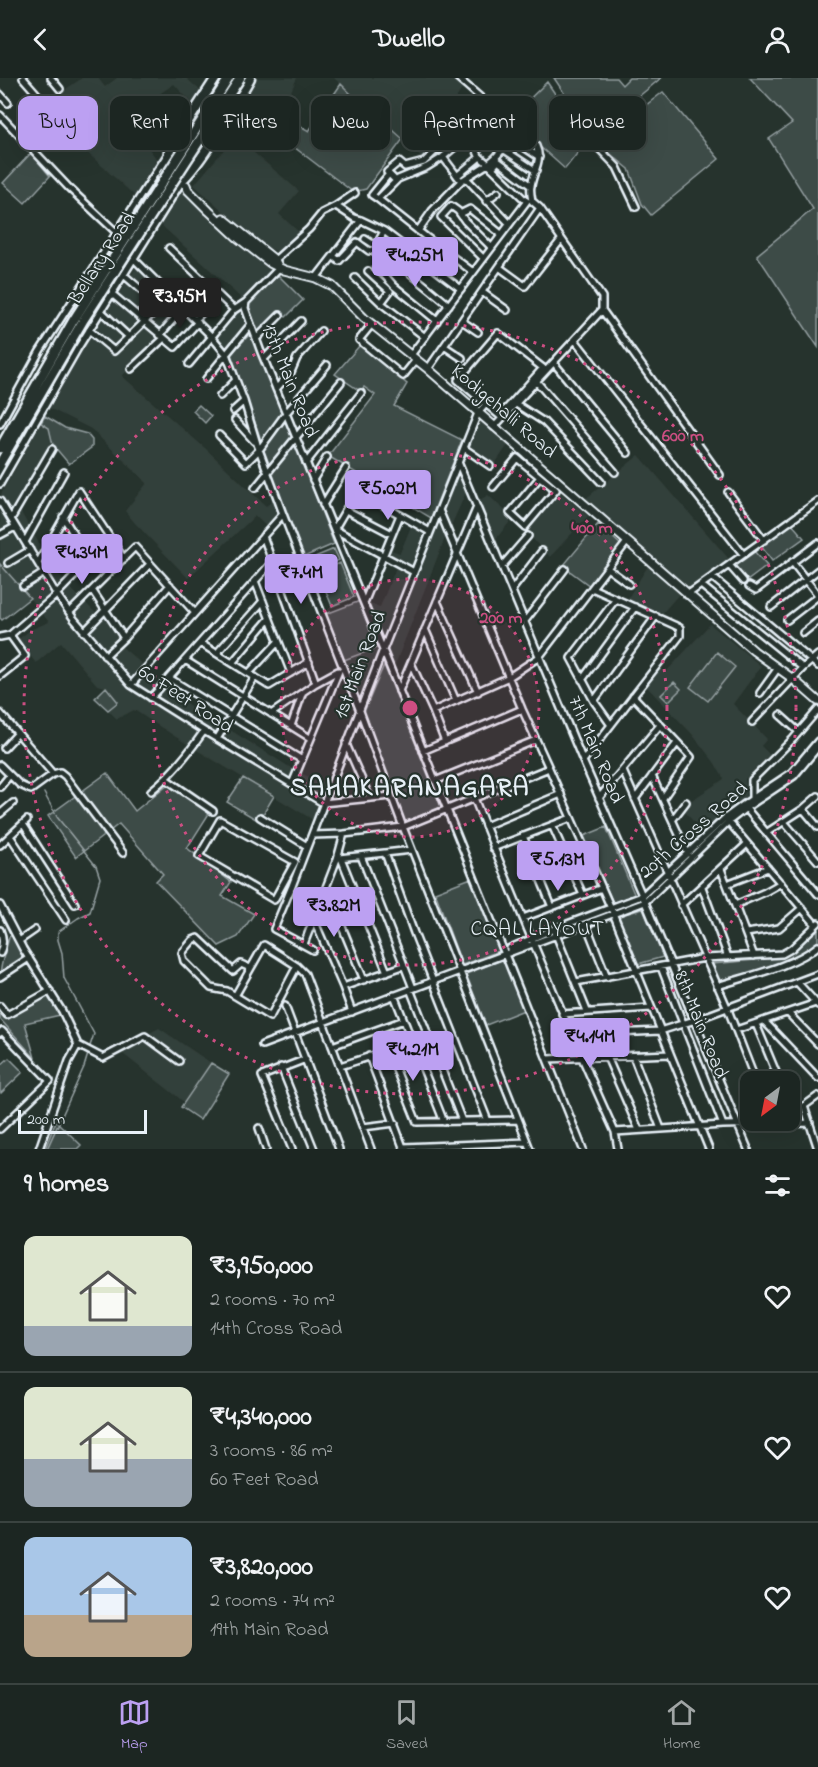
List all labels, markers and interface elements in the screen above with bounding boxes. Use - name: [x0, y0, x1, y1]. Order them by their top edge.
- text: Dwello: [373, 20, 445, 59]
- icon: back: [24, 23, 57, 56]
- icon: person: [761, 23, 794, 56]
- chip: Buy: [18, 96, 98, 150]
- chip: Rent: [110, 96, 190, 150]
- chip: Filters: [202, 96, 299, 150]
- chip: New: [311, 96, 390, 150]
- chip: Apartment: [402, 96, 537, 150]
- chip: House: [549, 96, 646, 150]
- street label: Bellary Road: [61, 207, 144, 312]
- pin: ₹4.25M: [366, 237, 464, 288]
- text: ₹4.25M: [386, 242, 444, 271]
- pin: ₹3.95M: [131, 278, 229, 329]
- text: ₹3.95M: [153, 283, 207, 312]
- street label: 13th Main Road: [253, 320, 325, 442]
- street label: Kodigehalli Road: [443, 358, 562, 467]
- text: 600 m: [662, 424, 704, 450]
- pin: ₹5.02M: [339, 470, 437, 521]
- text: ₹5.02M: [359, 475, 417, 504]
- text: 400 m: [571, 516, 613, 542]
- pin: ₹4.34M: [33, 534, 131, 585]
- text: ₹4.34M: [56, 539, 108, 568]
- pin: ₹7.4M: [259, 554, 343, 605]
- text: ₹7.4M: [279, 559, 323, 588]
- text: 200 m: [479, 606, 523, 632]
- street label: 1st Main Road: [327, 607, 395, 723]
- street label: 60 Feet Road: [132, 658, 238, 742]
- street label: 7th Main Road: [559, 692, 631, 808]
- centre of rings: [400, 698, 420, 718]
- district label: SAHAKARANAGARA: [290, 770, 530, 808]
- street label: 20th Cross Road: [633, 775, 755, 887]
- pin: ₹5.13M: [509, 841, 607, 892]
- text: ₹5.13M: [531, 846, 585, 875]
- pin: ₹3.82M: [285, 887, 383, 938]
- text: ₹3.82M: [307, 892, 361, 921]
- district label: CQAL LAYOUT: [471, 915, 605, 945]
- street label: 8th Main Road: [665, 967, 735, 1083]
- pin: ₹4.14M: [541, 1018, 639, 1069]
- text: ₹4.14M: [564, 1023, 616, 1052]
- pin: ₹4.21M: [364, 1031, 462, 1082]
- text: ₹4.21M: [387, 1036, 439, 1065]
- north arrow: [740, 1071, 800, 1131]
- map controls: [740, 1071, 800, 1131]
- scale bar: [18, 1107, 147, 1134]
- text: 200 m: [27, 1108, 65, 1132]
- text: 9 homes: [24, 1166, 109, 1204]
- icon: filters: [761, 1169, 794, 1202]
- text: ₹3,950,000: [210, 1248, 313, 1286]
- icon: home: [72, 1260, 144, 1332]
- icon: heart: [761, 1280, 794, 1313]
- text: 2 rooms · 70 m²: [210, 1286, 335, 1315]
- text: 14th Cross Road: [210, 1315, 342, 1344]
- text: ₹4,340,000: [210, 1399, 312, 1437]
- icon: home: [72, 1411, 144, 1483]
- icon: heart: [761, 1431, 794, 1464]
- text: 3 rooms · 86 m²: [210, 1437, 333, 1466]
- text: 60 Feet Road: [210, 1466, 319, 1495]
- text: ₹3,820,000: [210, 1549, 313, 1587]
- icon: home: [72, 1561, 144, 1633]
- icon: heart: [761, 1581, 794, 1614]
- text: 2 rooms · 74 m²: [210, 1587, 335, 1616]
- text: 19th Main Road: [210, 1616, 329, 1645]
- tab: Map: [118, 1696, 151, 1756]
- tab: Saved: [386, 1696, 428, 1756]
- tab: Home: [663, 1696, 700, 1756]

